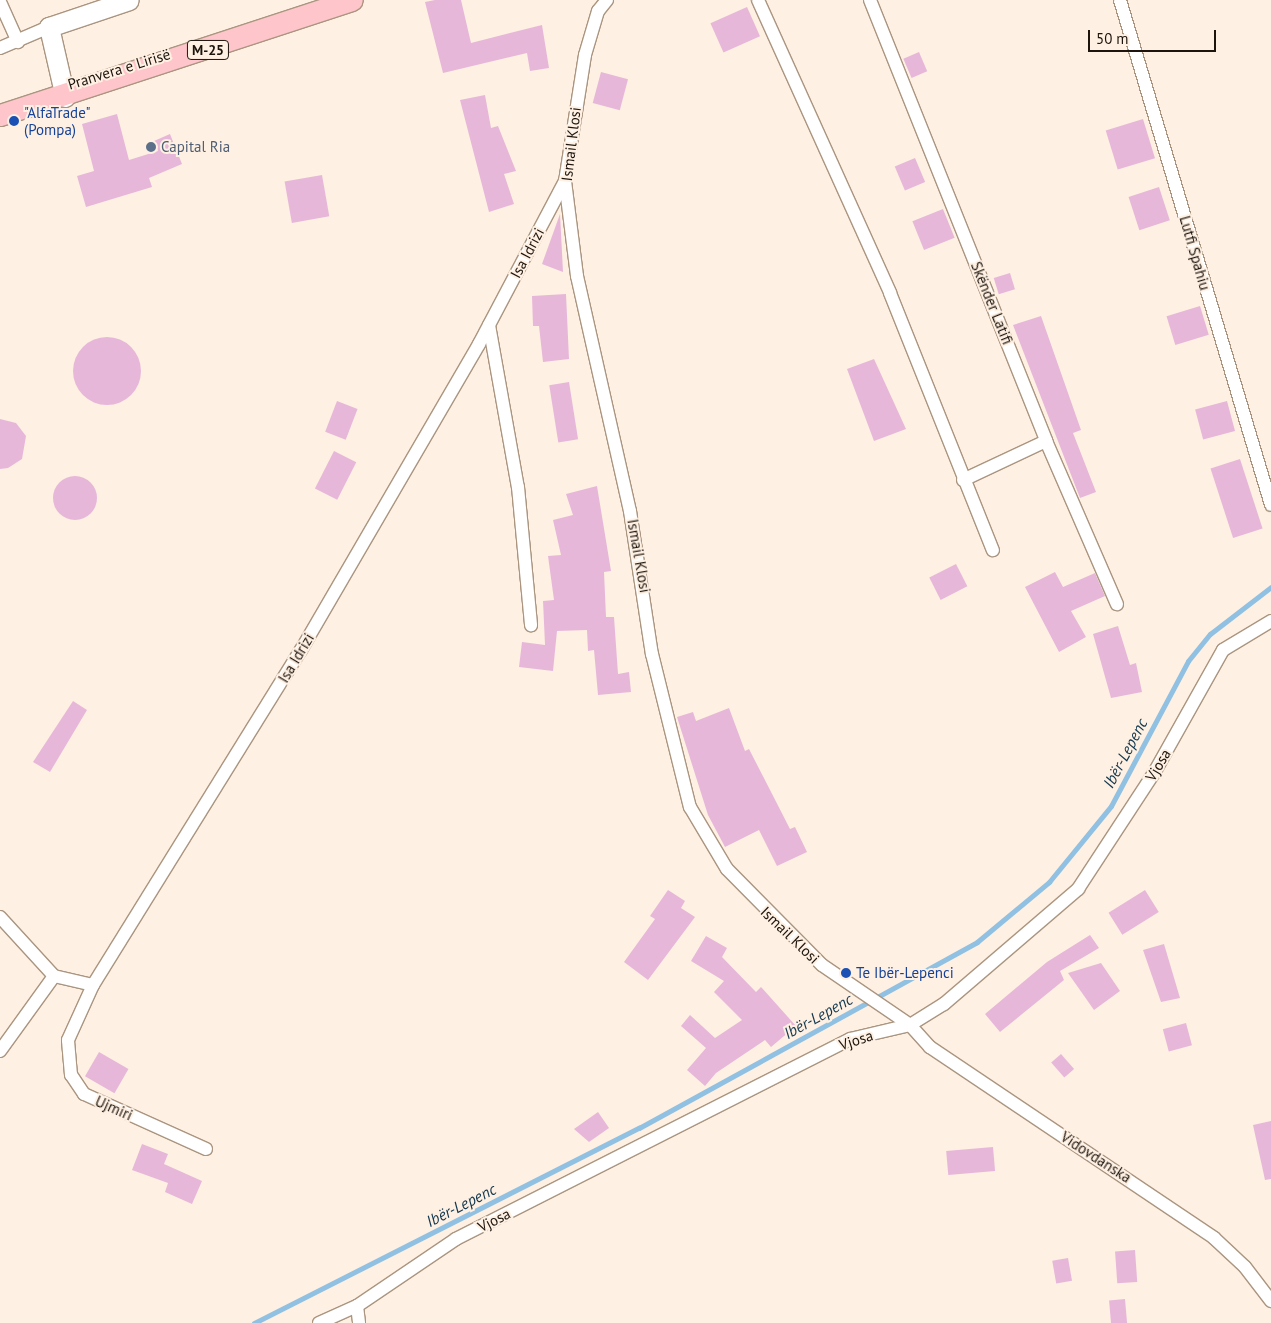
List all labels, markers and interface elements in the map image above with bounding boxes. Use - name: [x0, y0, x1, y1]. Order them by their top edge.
- scale bar: [1091, 20, 1218, 52]
- text: 50 m: [1096, 29, 1129, 48]
- road number: M-25: [187, 38, 229, 62]
- street label: Pranvera e Lirisë: [66, 45, 172, 93]
- place label: "AlfaTrade" (Pompa): [24, 103, 91, 138]
- street label: Ismail Klosi: [558, 106, 584, 182]
- marker: "AlfaTrade" (Pompa): [8, 115, 20, 127]
- place label: Capital Ria: [161, 138, 230, 156]
- marker: Capital Ria: [145, 141, 157, 153]
- street label: Lutfi Spahiu: [1176, 214, 1214, 292]
- street label: Isa Idrizi: [506, 225, 548, 281]
- street label: Skënder Latifi: [967, 259, 1017, 347]
- street label: Ismail Klosi: [624, 518, 654, 594]
- street label: Isa Idrizi: [274, 630, 318, 686]
- water label: Ibër-Lepenc: [1099, 715, 1151, 791]
- street label: Vjosa: [1141, 746, 1175, 784]
- street label: Ismail Klosi: [757, 903, 823, 967]
- place label: Te Ibër-Lepenci: [856, 964, 954, 982]
- marker: Te Ibër-Lepenci: [840, 967, 852, 979]
- water label: Ibër-Lepenc: [780, 989, 856, 1043]
- street label: Vjosa: [837, 1026, 875, 1054]
- street label: Ujmiri: [92, 1092, 136, 1124]
- street label: Vidovdanska: [1057, 1128, 1135, 1186]
- water label: Ibër-Lepenc: [423, 1179, 499, 1231]
- street label: Vjosa: [475, 1204, 513, 1236]

